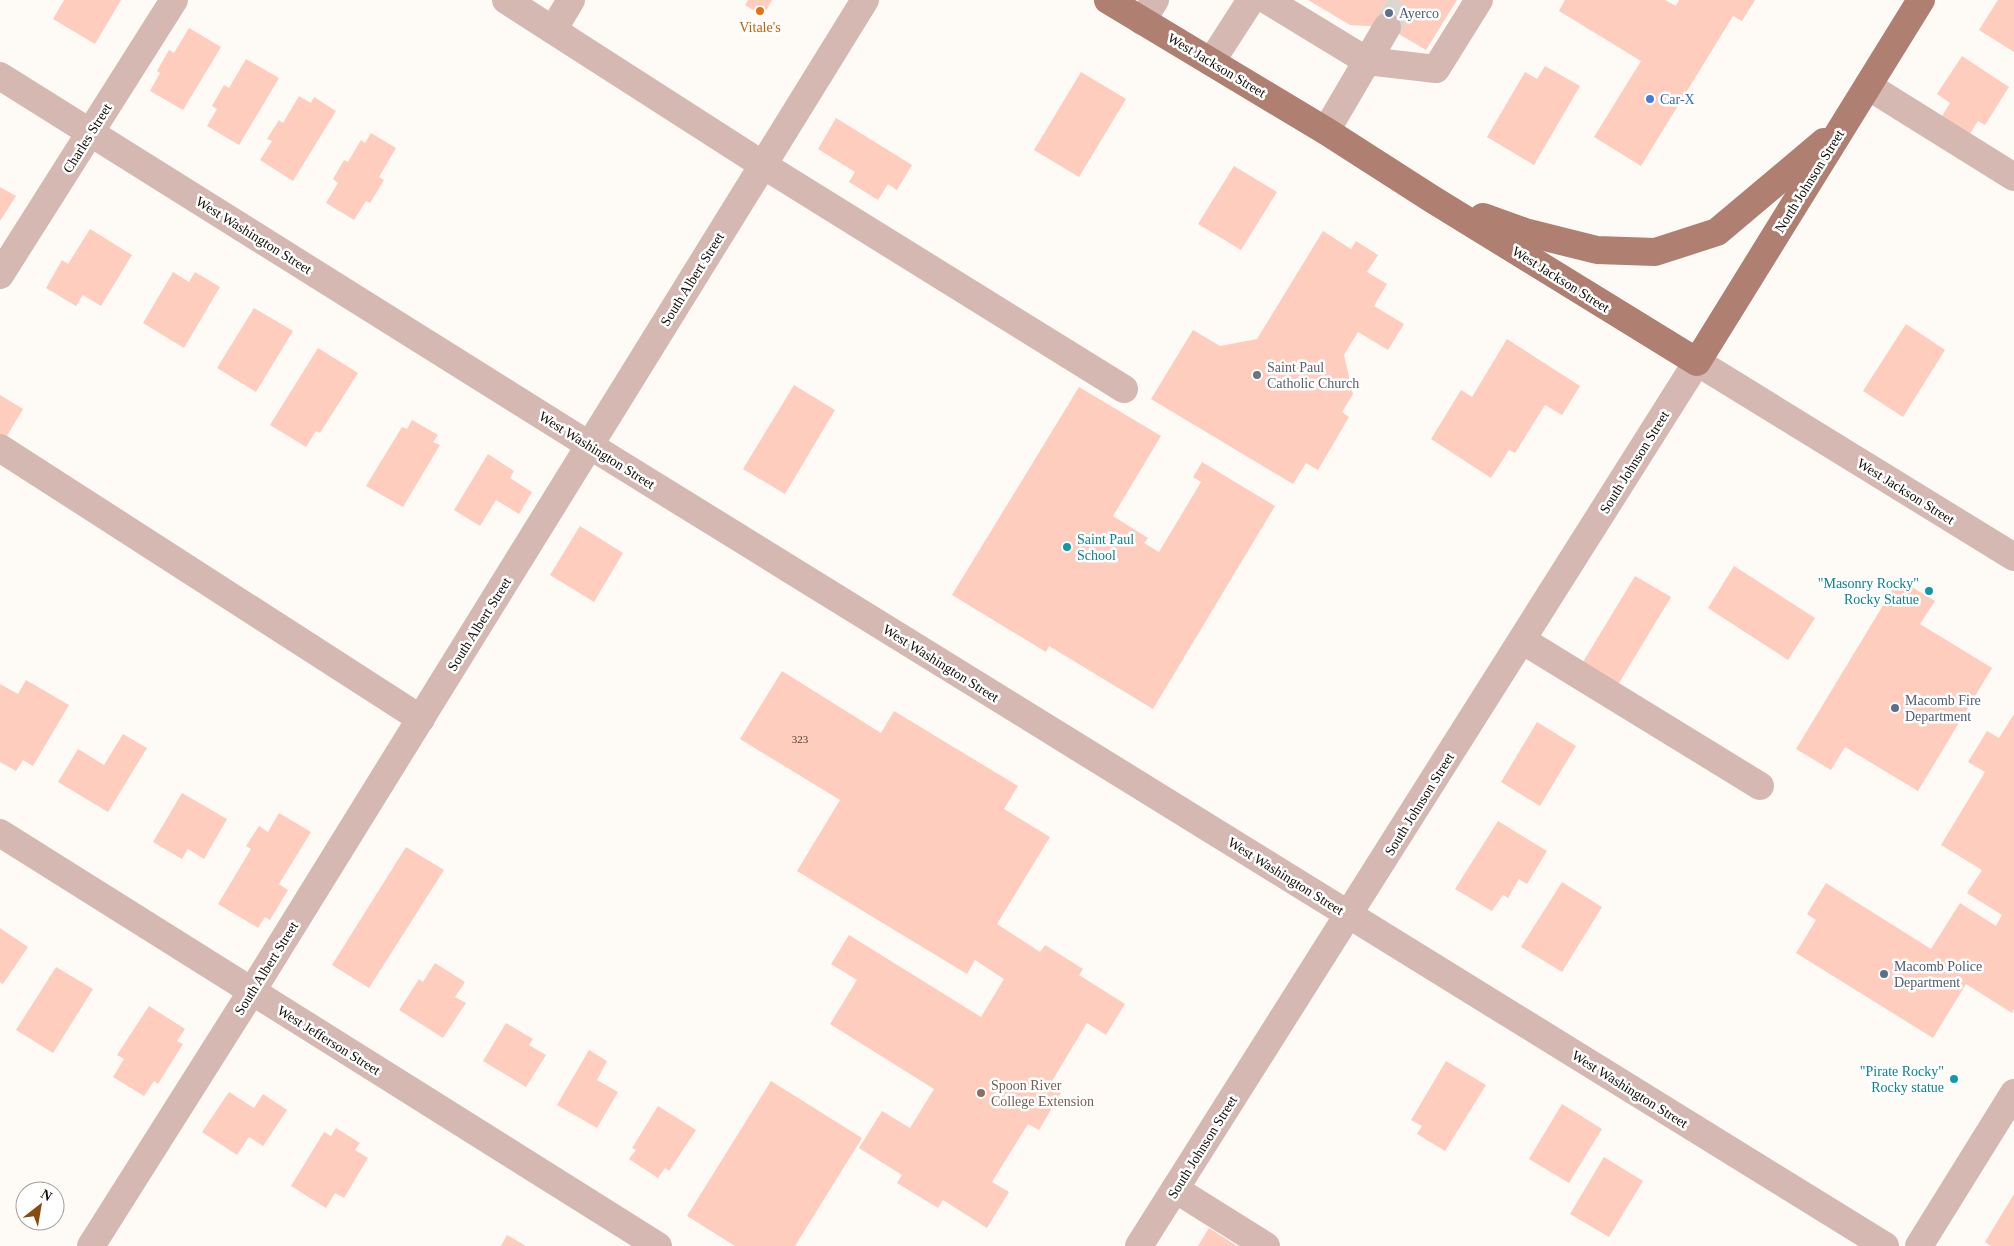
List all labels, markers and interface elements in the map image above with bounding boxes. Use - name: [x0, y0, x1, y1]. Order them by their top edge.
- marker: Vitale's: [754, 5, 766, 17]
- place label: Ayerco: [1399, 6, 1439, 21]
- marker: Ayerco: [1383, 7, 1395, 19]
- place label: Vitale's: [739, 20, 781, 35]
- street label: West Jackson Street: [1165, 30, 1269, 101]
- place label: Car-X: [1660, 92, 1695, 107]
- marker: Car-X: [1644, 93, 1656, 105]
- street label: Charles Street: [60, 101, 115, 176]
- street label: North Johnson Street: [1772, 127, 1847, 235]
- street label: West Washington Street: [193, 194, 314, 277]
- street label: South Albert Street: [658, 230, 727, 329]
- street label: West Jackson Street: [1509, 243, 1612, 315]
- place label: Saint Paul Catholic Church: [1267, 360, 1359, 391]
- marker: Saint Paul Catholic Church: [1251, 369, 1263, 381]
- street label: South Johnson Street: [1597, 408, 1672, 516]
- street label: West Washington Street: [536, 409, 657, 492]
- street label: West Jackson Street: [1854, 455, 1957, 527]
- place label: Saint Paul School: [1077, 532, 1134, 563]
- marker: Saint Paul School: [1061, 541, 1073, 553]
- street label: South Albert Street: [445, 575, 514, 674]
- place label: "Masonry Rocky" Rocky Statue: [1818, 576, 1919, 607]
- marker: "Masonry Rocky" Rocky Statue: [1923, 585, 1935, 597]
- street label: West Washington Street: [880, 622, 1001, 705]
- place label: Macomb Fire Department: [1905, 693, 1981, 724]
- marker: Macomb Fire Department: [1889, 702, 1901, 714]
- house number: 323: [792, 733, 809, 745]
- street label: South Johnson Street: [1382, 750, 1457, 858]
- street label: West Washington Street: [1225, 835, 1346, 918]
- street label: South Albert Street: [232, 919, 301, 1018]
- place label: Macomb Police Department: [1894, 959, 1982, 990]
- marker: Macomb Police Department: [1878, 968, 1890, 980]
- street label: West Jefferson Street: [275, 1003, 383, 1078]
- street label: West Washington Street: [1569, 1048, 1690, 1131]
- place label: "Pirate Rocky" Rocky statue: [1860, 1064, 1944, 1095]
- marker: "Pirate Rocky" Rocky statue: [1948, 1073, 1960, 1085]
- place label: Spoon River College Extension: [991, 1078, 1094, 1109]
- marker: Spoon River College Extension: [975, 1087, 987, 1099]
- street label: South Johnson Street: [1165, 1093, 1240, 1201]
- north arrow: [15, 1181, 65, 1231]
- text: N: [38, 1186, 55, 1204]

